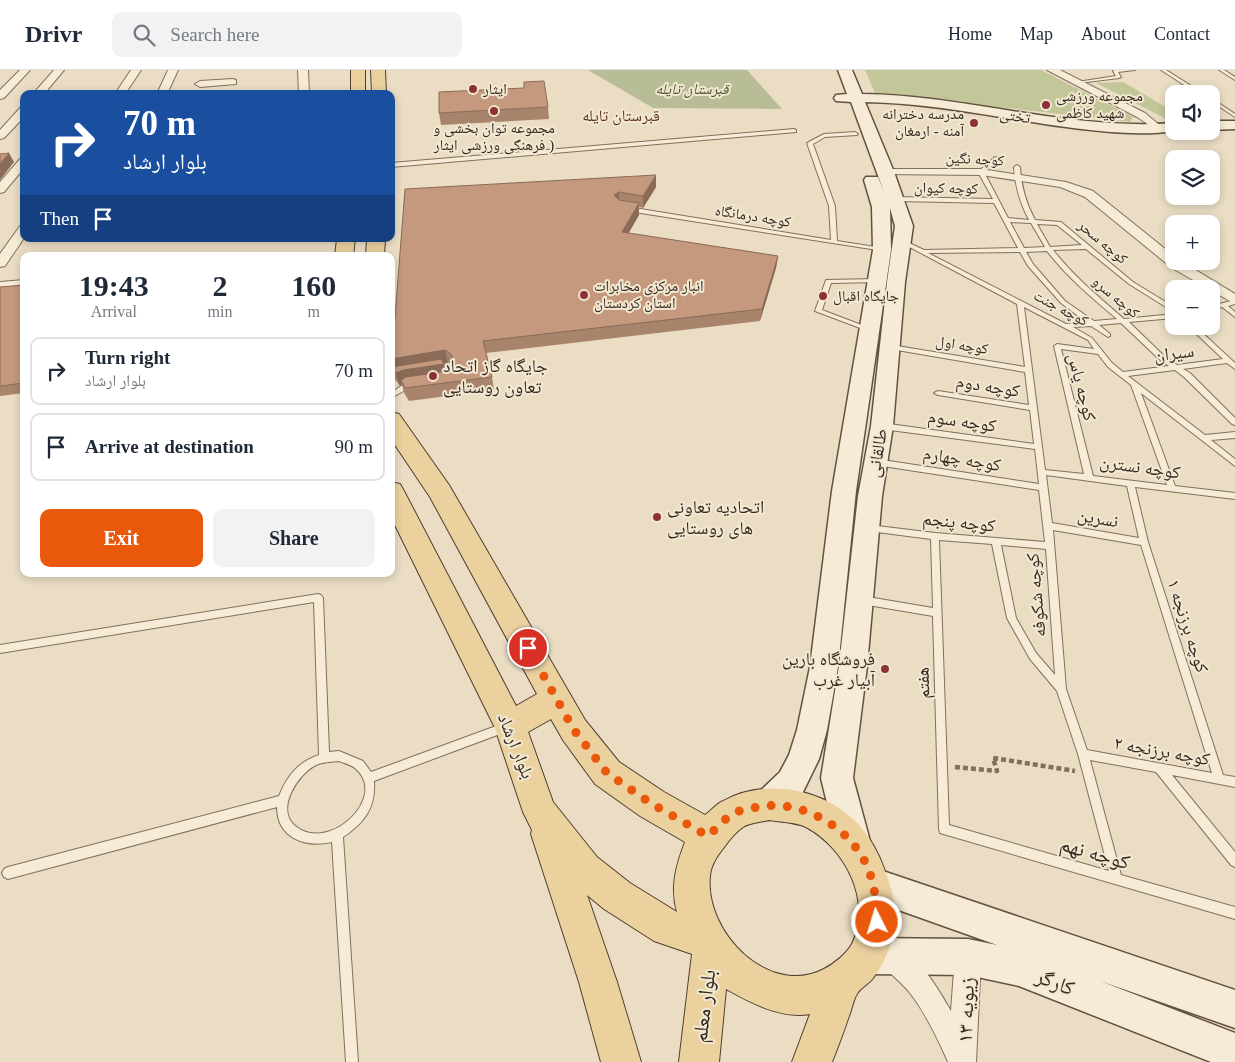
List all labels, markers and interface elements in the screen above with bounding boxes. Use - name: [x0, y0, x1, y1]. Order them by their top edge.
- search box: [112, 12, 462, 57]
- text: Drivr: [25, 21, 82, 47]
- icon: search: [130, 21, 158, 49]
- text: Search here: [170, 24, 259, 45]
- text: Home: [948, 24, 992, 44]
- text: Map: [1020, 24, 1053, 44]
- text: About: [1081, 24, 1126, 44]
- text: Contact: [1154, 24, 1210, 44]
- place label: ایثار: [482, 81, 507, 98]
- park label: قبرستان تایله: [656, 81, 731, 98]
- marker: ایثار: [467, 83, 479, 95]
- map controls: [1165, 85, 1220, 335]
- button: sound: [1165, 85, 1220, 140]
- place label: مجموعه ورزشی شهید کاظمی: [1056, 88, 1143, 123]
- marker: مجموعه ورزشی شهید کاظمی: [1040, 99, 1052, 111]
- text: 70 m: [123, 104, 196, 143]
- marker: مجموعه توان بخشی و فرهنگی ورزشی ایثار ): [488, 105, 500, 117]
- place label: مدرسه دخترانه آمنه - ارمغان: [882, 106, 965, 141]
- street label: تختی: [998, 106, 1032, 128]
- district label: قبرستان تایله: [582, 107, 660, 126]
- icon: right: [40, 110, 105, 175]
- marker: مدرسه دخترانه آمنه - ارمغان: [968, 117, 980, 129]
- place label: مجموعه توان بخشی و فرهنگی ورزشی ایثار ): [433, 120, 555, 155]
- text: بلوار ارشاد: [123, 149, 207, 174]
- street label: کوچه نگین: [945, 149, 1005, 171]
- button: layers: [1165, 150, 1220, 205]
- street label: کوچه کیوان: [914, 179, 978, 199]
- street label: کوچه درمانگاه: [714, 202, 792, 231]
- icon: arrive: [89, 205, 117, 233]
- text: Then: [40, 208, 79, 229]
- button: +: [1165, 215, 1220, 270]
- street label: کوچه سحر: [1074, 216, 1131, 268]
- text: 19:43: [79, 269, 149, 302]
- text: 2: [212, 269, 227, 302]
- text: 160: [291, 269, 336, 302]
- street label: کوچه سرو: [1089, 273, 1143, 322]
- place label: انبار مرکزی مخابرات استان کردستان: [594, 278, 704, 313]
- button: −: [1165, 280, 1220, 335]
- street label: کوچه جنت: [1031, 287, 1091, 330]
- place label: جایگاه اقبال: [833, 288, 899, 306]
- marker: انبار مرکزی مخابرات استان کردستان: [578, 289, 590, 301]
- marker: جایگاه اقبال: [817, 290, 829, 302]
- text: Arrival: [91, 303, 137, 320]
- text: min: [208, 303, 232, 320]
- text: m: [307, 303, 320, 320]
- street label: کوچه اول: [934, 333, 989, 359]
- street label: سیران: [1153, 341, 1195, 366]
- text: Turn right: [85, 347, 170, 368]
- street label: کوچه یاس: [1063, 351, 1100, 424]
- place label: جایگاه گاز اتحاد تعاون روستایی: [443, 356, 548, 398]
- icon: right: [42, 357, 70, 385]
- text: 70 m: [334, 360, 373, 381]
- marker: جایگاه گاز اتحاد تعاون روستایی: [427, 370, 439, 382]
- street label: کوچه دوم: [954, 371, 1022, 403]
- text: بلوار ارشاد: [85, 372, 146, 389]
- street label: کوچه سوم: [926, 406, 998, 438]
- street label: طالقانی: [863, 427, 892, 479]
- icon: arrive: [42, 433, 70, 461]
- text: Arrive at destination: [85, 436, 254, 457]
- text: 90 m: [334, 436, 373, 457]
- street label: کوچه چهارم: [921, 443, 1003, 477]
- street label: کوچه نسترن: [1098, 451, 1182, 484]
- place label: اتحادیه تعاونی های روستایی: [667, 497, 764, 539]
- street label: نسرین: [1076, 505, 1120, 532]
- street label: کوچه پنجم: [921, 508, 997, 538]
- button: Exit: [40, 509, 203, 567]
- button: Share: [213, 509, 375, 567]
- marker: اتحادیه تعاونی های روستایی: [651, 511, 663, 523]
- street label: کوچه شکوفه: [1022, 552, 1050, 638]
- street label: کوچه برزنجه ۱: [1163, 577, 1213, 676]
- pin: [507, 627, 549, 669]
- icon: arrive: [514, 634, 542, 662]
- place label: فروشگاه بارین آبیار غرب: [782, 649, 875, 691]
- marker: فروشگاه بارین آبیار غرب: [879, 663, 891, 675]
- street label: هفتم: [912, 667, 936, 699]
- street label: بلوار ارشاد: [493, 710, 538, 782]
- street label: کوچه برزنجه ۲: [1112, 733, 1212, 770]
- street label: کوچه نهم: [1057, 832, 1133, 876]
- position arrow: [850, 895, 902, 947]
- street label: کارگر: [1031, 963, 1078, 1000]
- street label: بلوار معلم: [688, 968, 722, 1044]
- street label: زیویه ۱۳: [953, 977, 979, 1043]

